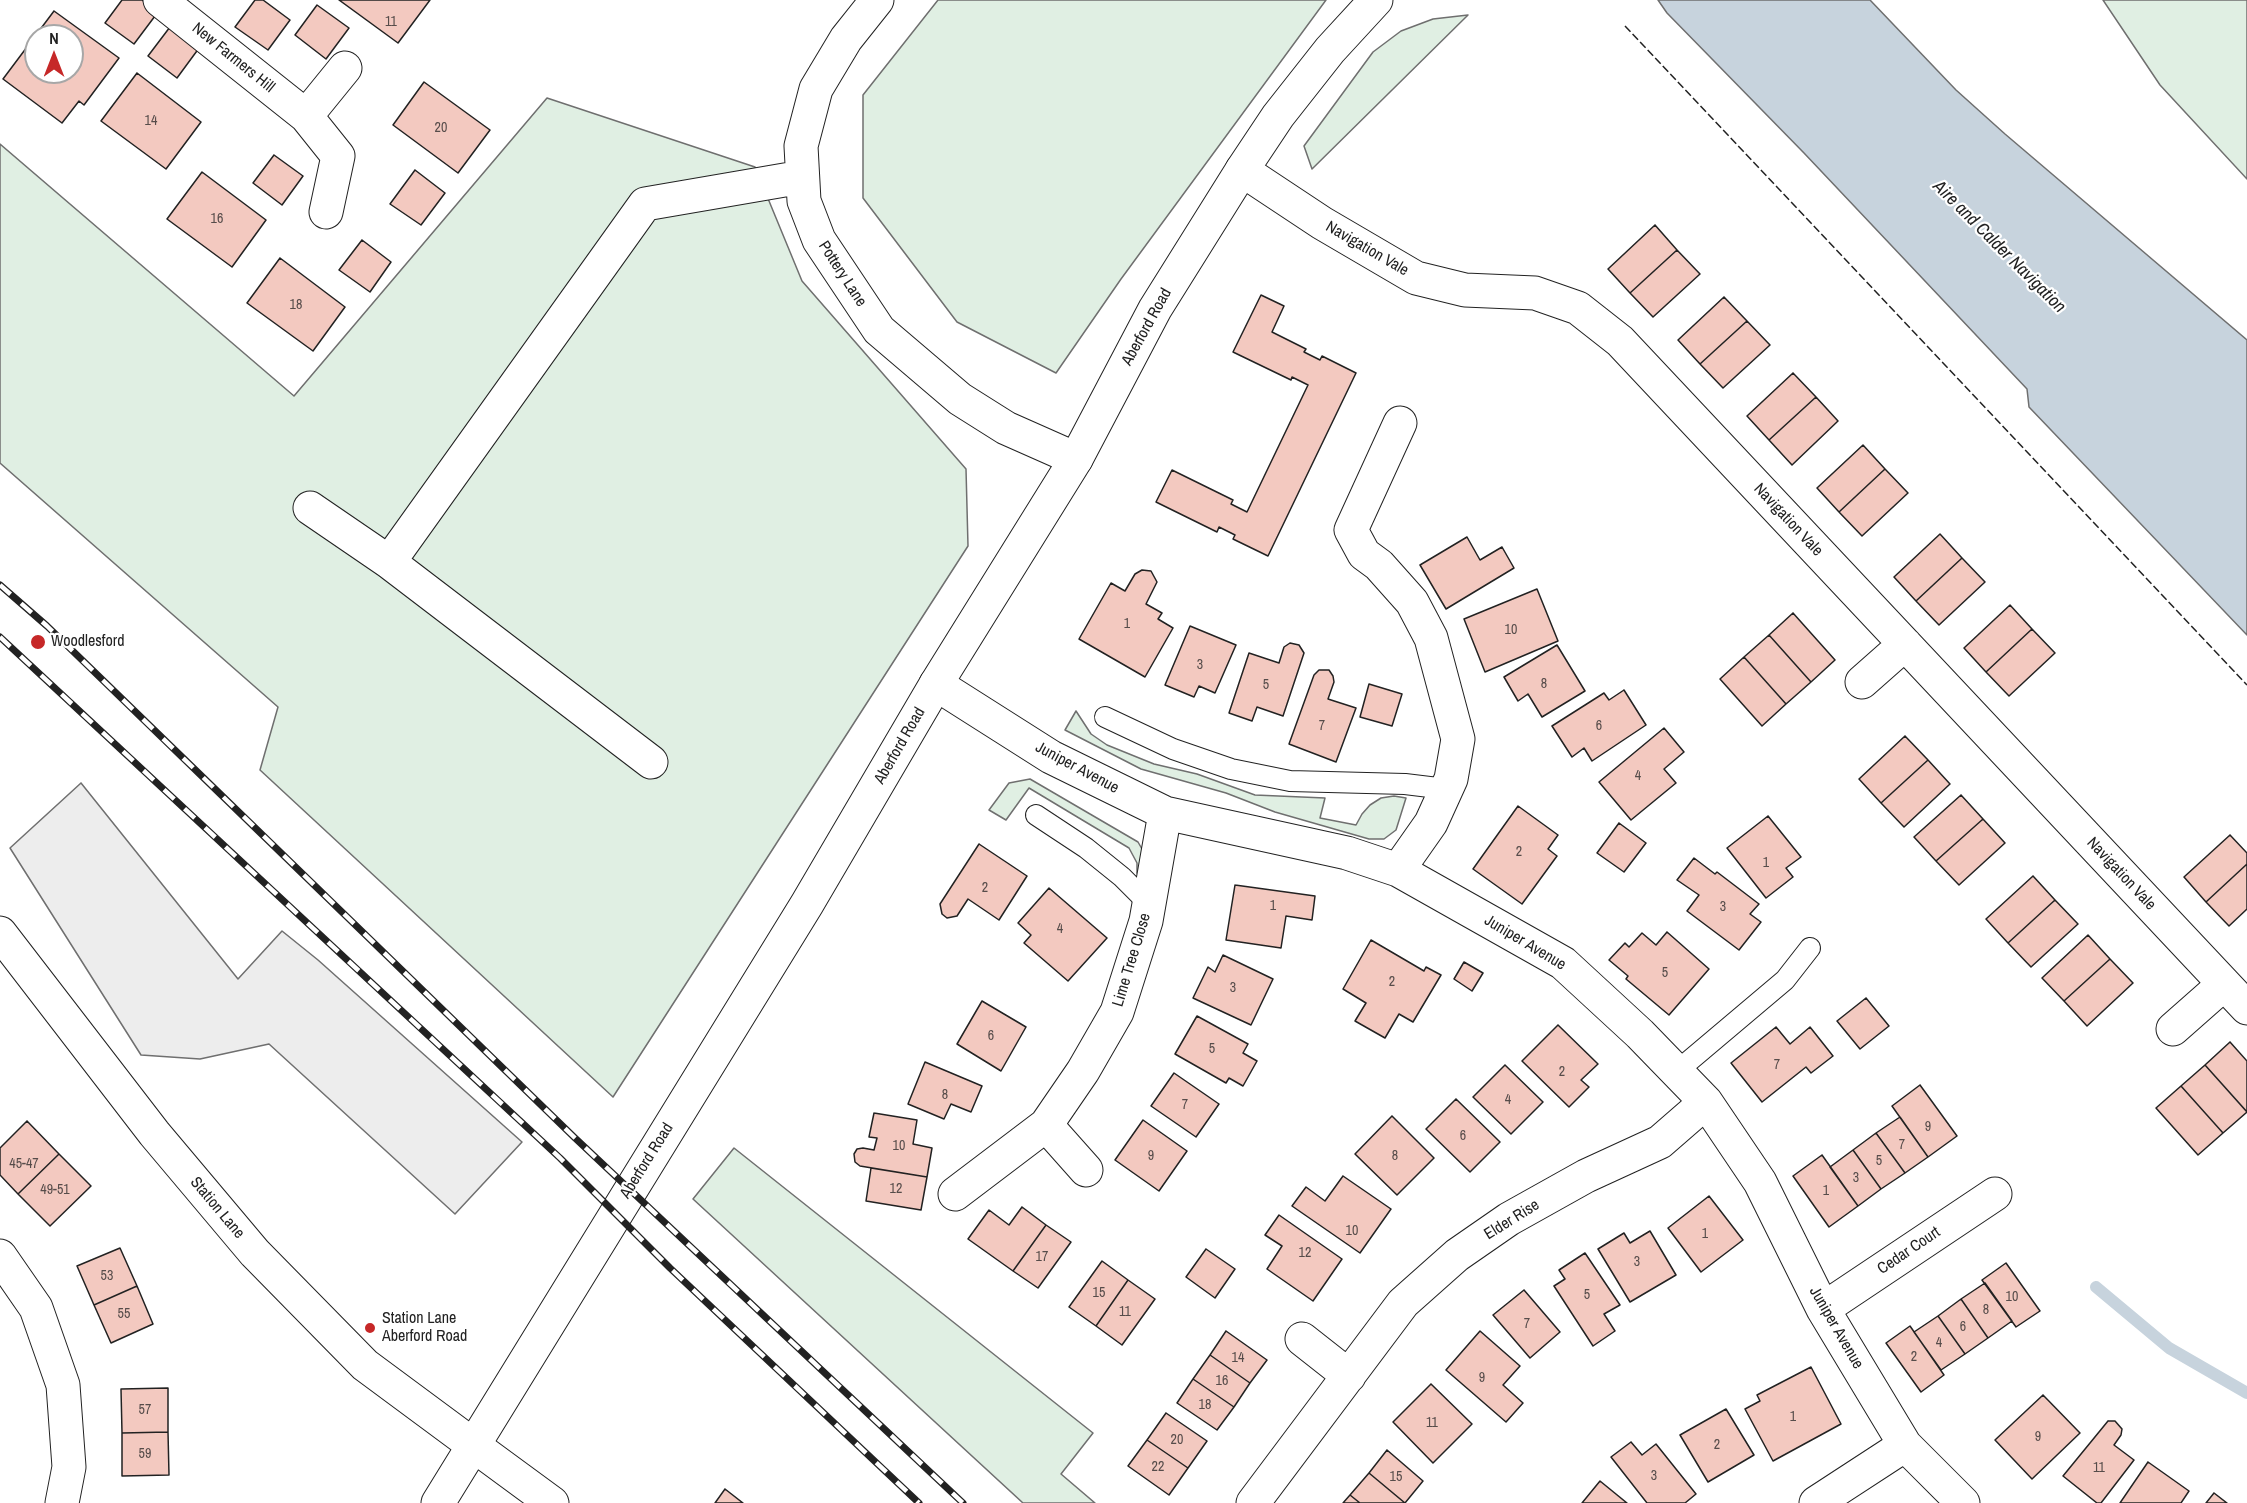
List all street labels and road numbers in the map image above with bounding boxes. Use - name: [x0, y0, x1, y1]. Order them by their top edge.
- street label: New Farmers Hill: [188, 19, 278, 97]
- street label: Navigation Vale: [1322, 218, 1412, 280]
- street label: Pottery Lane: [814, 238, 870, 310]
- street label: Aberford Road: [1118, 285, 1176, 369]
- street label: Navigation Vale: [1749, 480, 1827, 560]
- street label: Aberford Road: [870, 704, 930, 788]
- street label: Juniper Avenue: [1032, 738, 1122, 798]
- street label: Navigation Vale: [2082, 834, 2160, 914]
- street label: Lime Tree Close: [1109, 911, 1155, 1009]
- street label: Juniper Avenue: [1481, 911, 1569, 975]
- street label: Aberford Road: [616, 1120, 678, 1202]
- street label: Station Lane: [186, 1173, 248, 1243]
- street label: Elder Rise: [1481, 1196, 1543, 1244]
- street label: Cedar Court: [1874, 1223, 1944, 1279]
- street label: Juniper Avenue: [1805, 1284, 1867, 1372]

